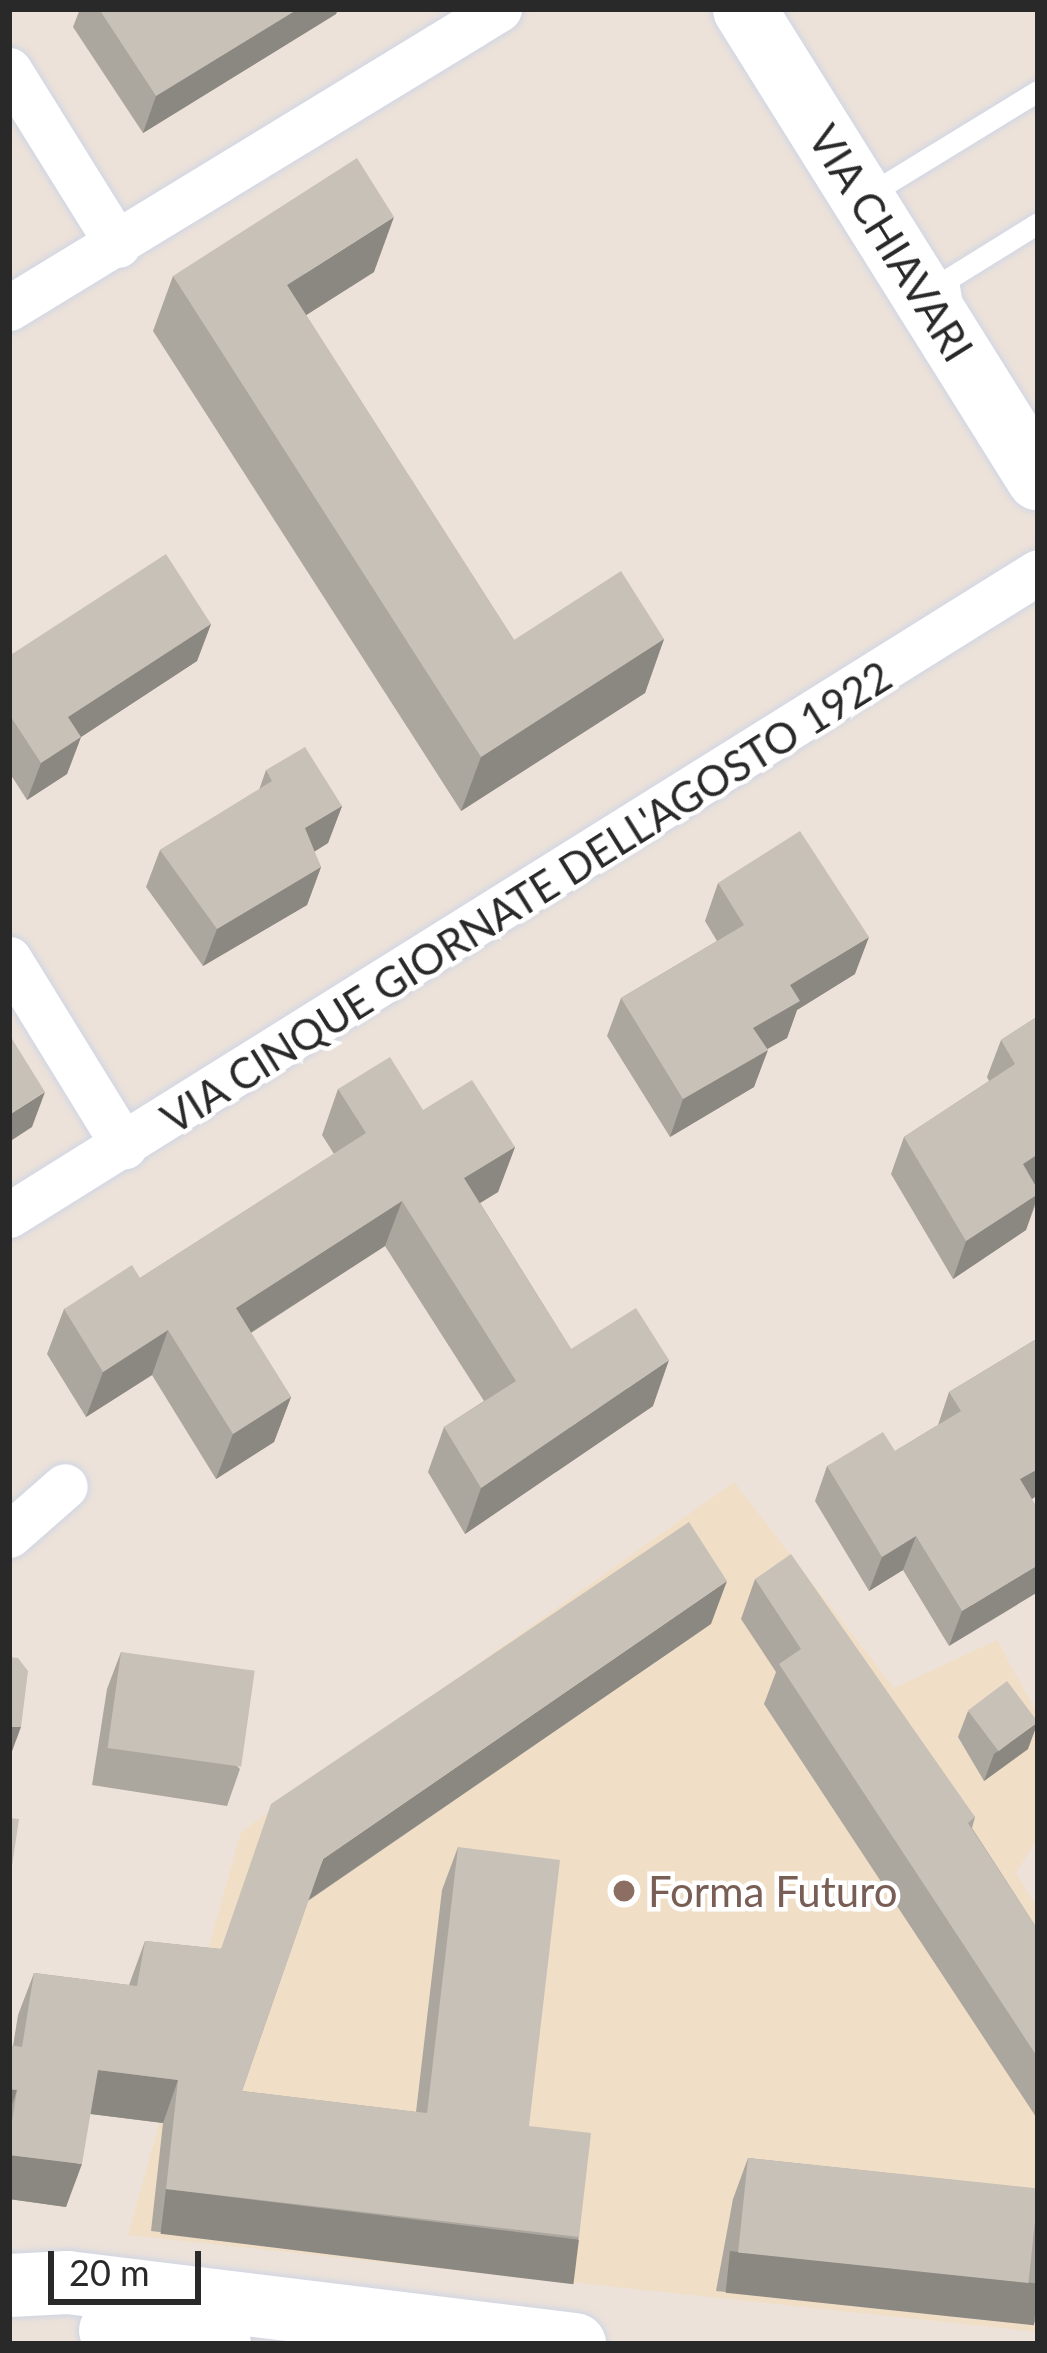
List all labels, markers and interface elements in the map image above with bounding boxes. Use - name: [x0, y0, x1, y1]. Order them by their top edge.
- street label: VIA CHIAVARI: [798, 115, 984, 371]
- street label: VIA CINQUE GIORNATE DELL'AGOSTO 1922: [151, 650, 901, 1144]
- place label: Forma Futuro: [648, 1866, 898, 1916]
- marker: Forma Futuro: [611, 1878, 637, 1904]
- scale bar: [54, 2227, 207, 2301]
- text: 20 m: [69, 2250, 150, 2294]

